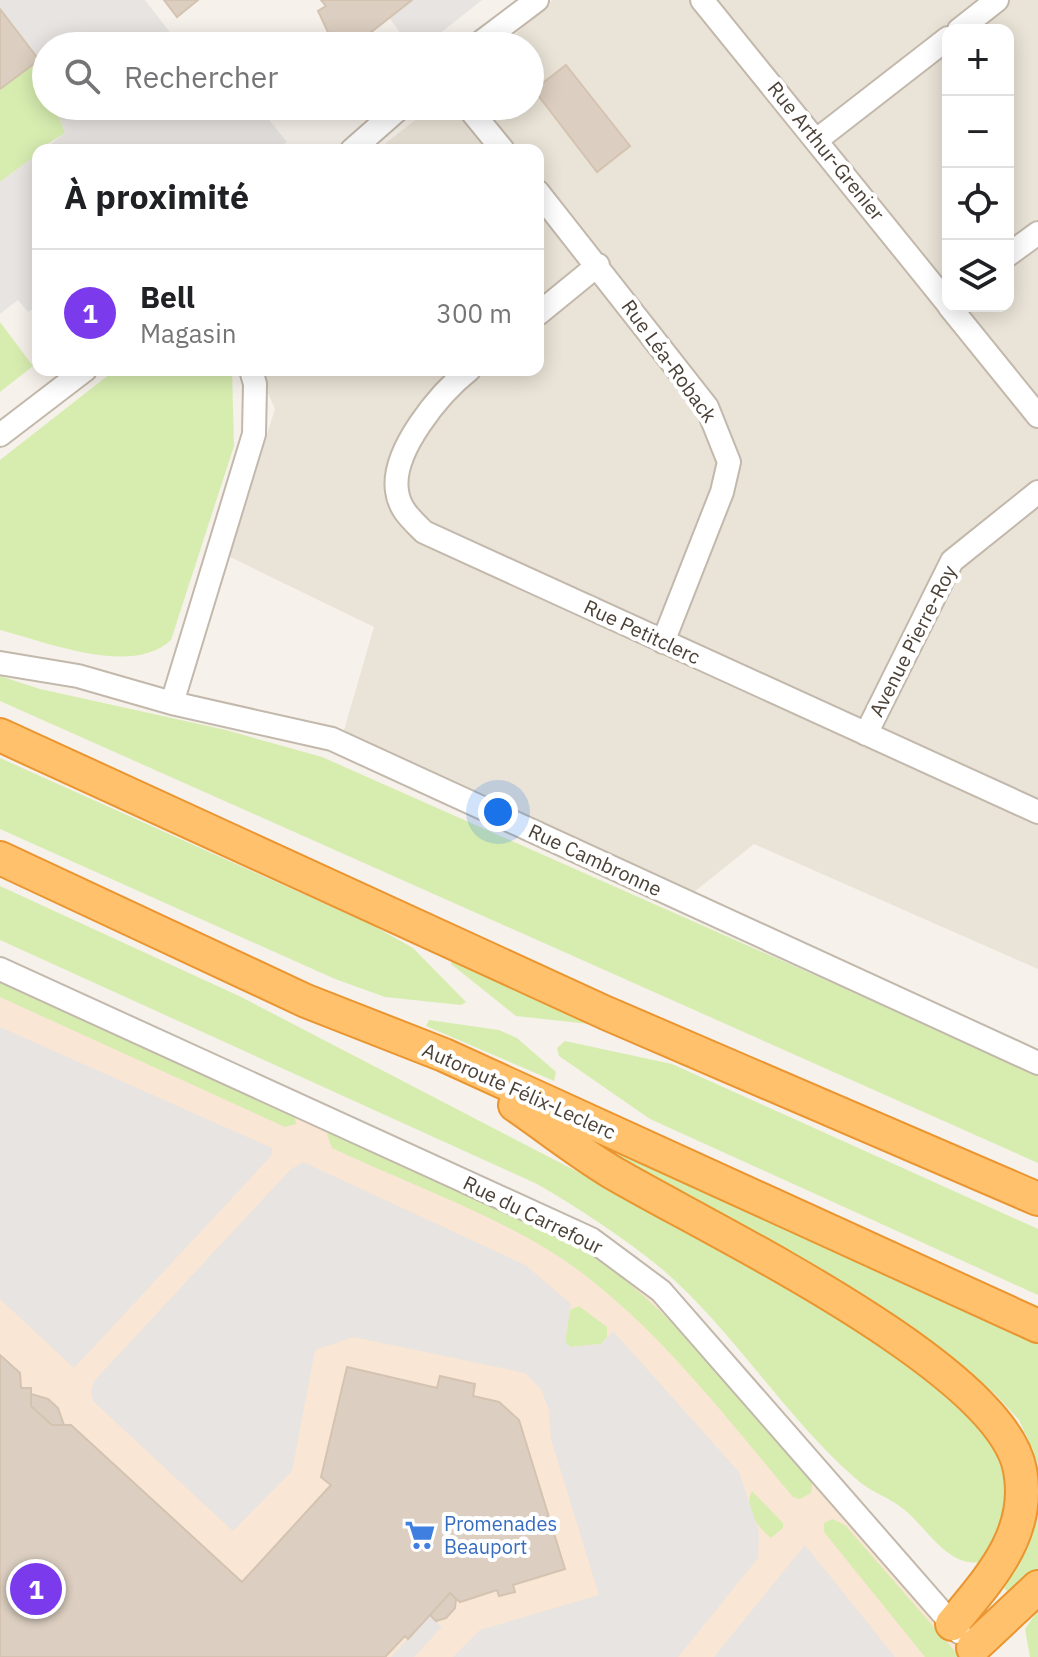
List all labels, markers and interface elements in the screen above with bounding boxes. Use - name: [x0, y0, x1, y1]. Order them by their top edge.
- map controls: [942, 24, 1014, 312]
- button: +: [942, 24, 1014, 96]
- search box: [32, 32, 544, 120]
- icon: search: [60, 54, 104, 98]
- text: Rechercher: [124, 57, 278, 96]
- street label: Rue Arthur-Grenier: [762, 75, 891, 226]
- button: −: [942, 96, 1014, 168]
- button: locate: [942, 168, 1014, 240]
- text: À proximité: [64, 174, 249, 218]
- button: layers: [942, 240, 1014, 312]
- text: Bell: [140, 277, 195, 316]
- street label: Rue Léa-Roback: [616, 294, 723, 428]
- text: 1: [82, 296, 98, 330]
- text: 300 m: [436, 296, 512, 330]
- text: Magasin: [140, 316, 236, 350]
- street label: Avenue Pierre-Roy: [863, 560, 962, 721]
- street label: Rue Petitclerc: [580, 593, 705, 670]
- your location: [478, 792, 518, 832]
- street label: Rue Cambronne: [524, 817, 666, 902]
- street label: Autoroute Félix-Leclerc: [418, 1036, 620, 1145]
- street label: Rue du Carrefour: [459, 1169, 608, 1260]
- place label: Promenades Beauport: [444, 1510, 557, 1560]
- supermarket icon: Promenades Beauport: [403, 1518, 437, 1552]
- pin: 1: [10, 1559, 62, 1619]

